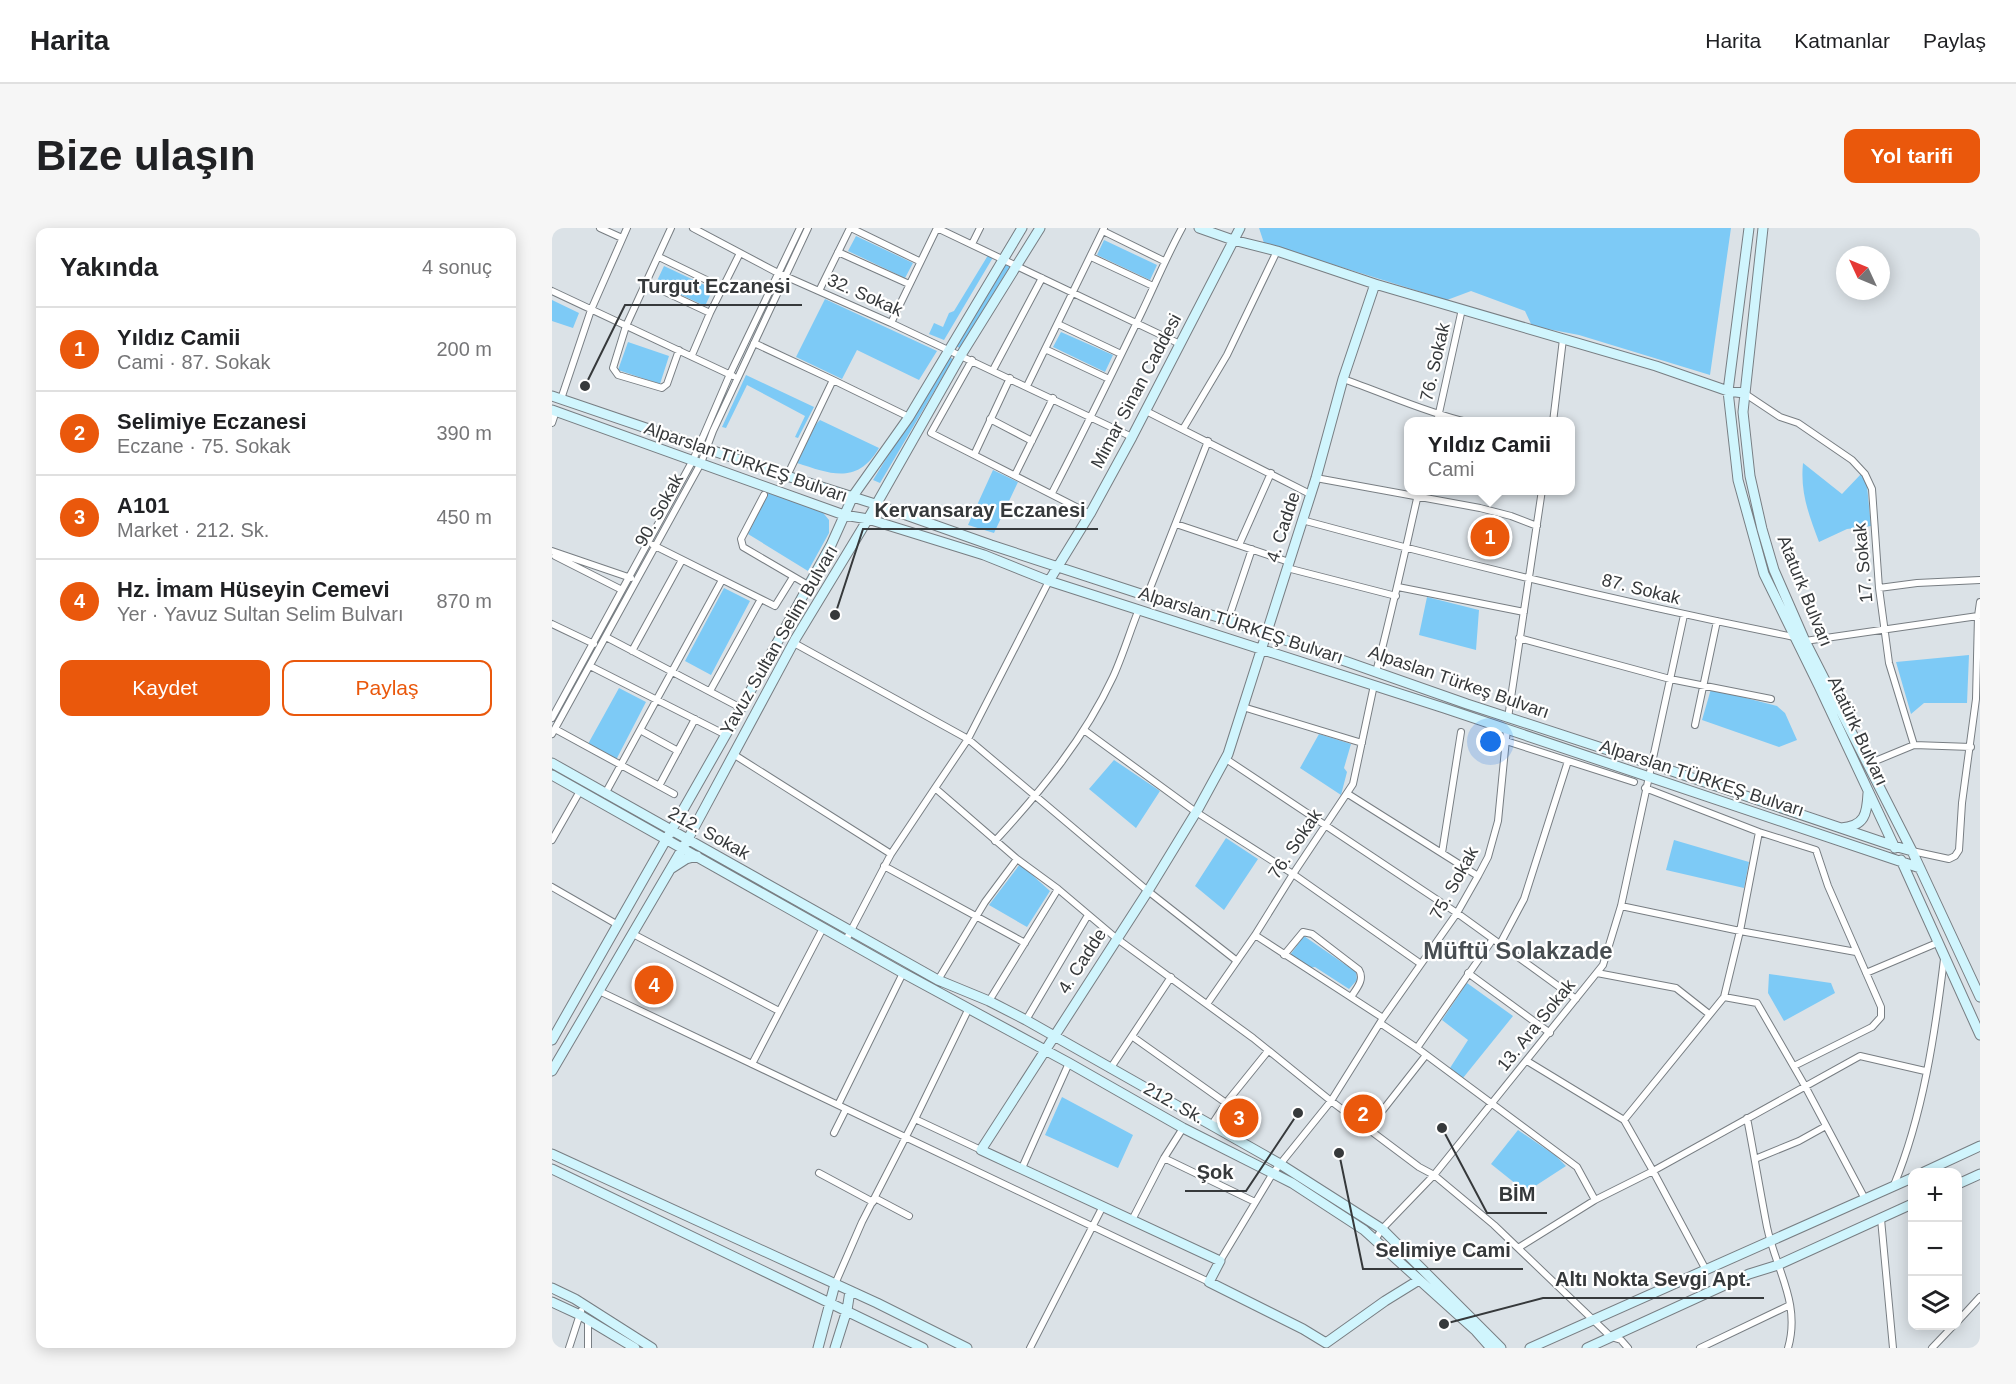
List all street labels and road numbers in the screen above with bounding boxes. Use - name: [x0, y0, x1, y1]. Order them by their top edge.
- street label: 32. Sokak: [824, 270, 907, 321]
- street label: Mimar Sinan Caddesi: [1087, 310, 1185, 472]
- street label: 76. Sokak: [1416, 320, 1454, 403]
- street label: Alparslan TÜRKEŞ Bulvarı: [642, 418, 850, 506]
- street label: 90. Sokak: [631, 469, 688, 550]
- street label: 4. Cadde: [1262, 489, 1304, 565]
- street label: 17. Sokak: [1849, 521, 1876, 604]
- street label: Ataturk Bulvarı: [1774, 533, 1836, 649]
- street label: Yavuz Sultan Selim Bulvarı: [716, 542, 842, 738]
- street label: 87. Sokak: [1600, 570, 1683, 609]
- street label: Alparslan TÜRKEŞ Bulvarı: [1136, 582, 1346, 668]
- street label: Alpaslan Türkeş Bulvarı: [1366, 642, 1552, 722]
- street label: Atatürk Bulvarı: [1824, 673, 1892, 789]
- street label: Alparslan TÜRKEŞ Bulvarı: [1597, 735, 1807, 821]
- street label: 212. Sokak: [665, 802, 754, 864]
- street label: 76. Sokak: [1264, 804, 1326, 883]
- street label: 75. Sokak: [1426, 842, 1483, 923]
- street label: 4. Cadde: [1054, 925, 1110, 997]
- street label: 13. Ara Sokak: [1493, 974, 1580, 1075]
- street label: 212. Sk.: [1140, 1078, 1208, 1128]

